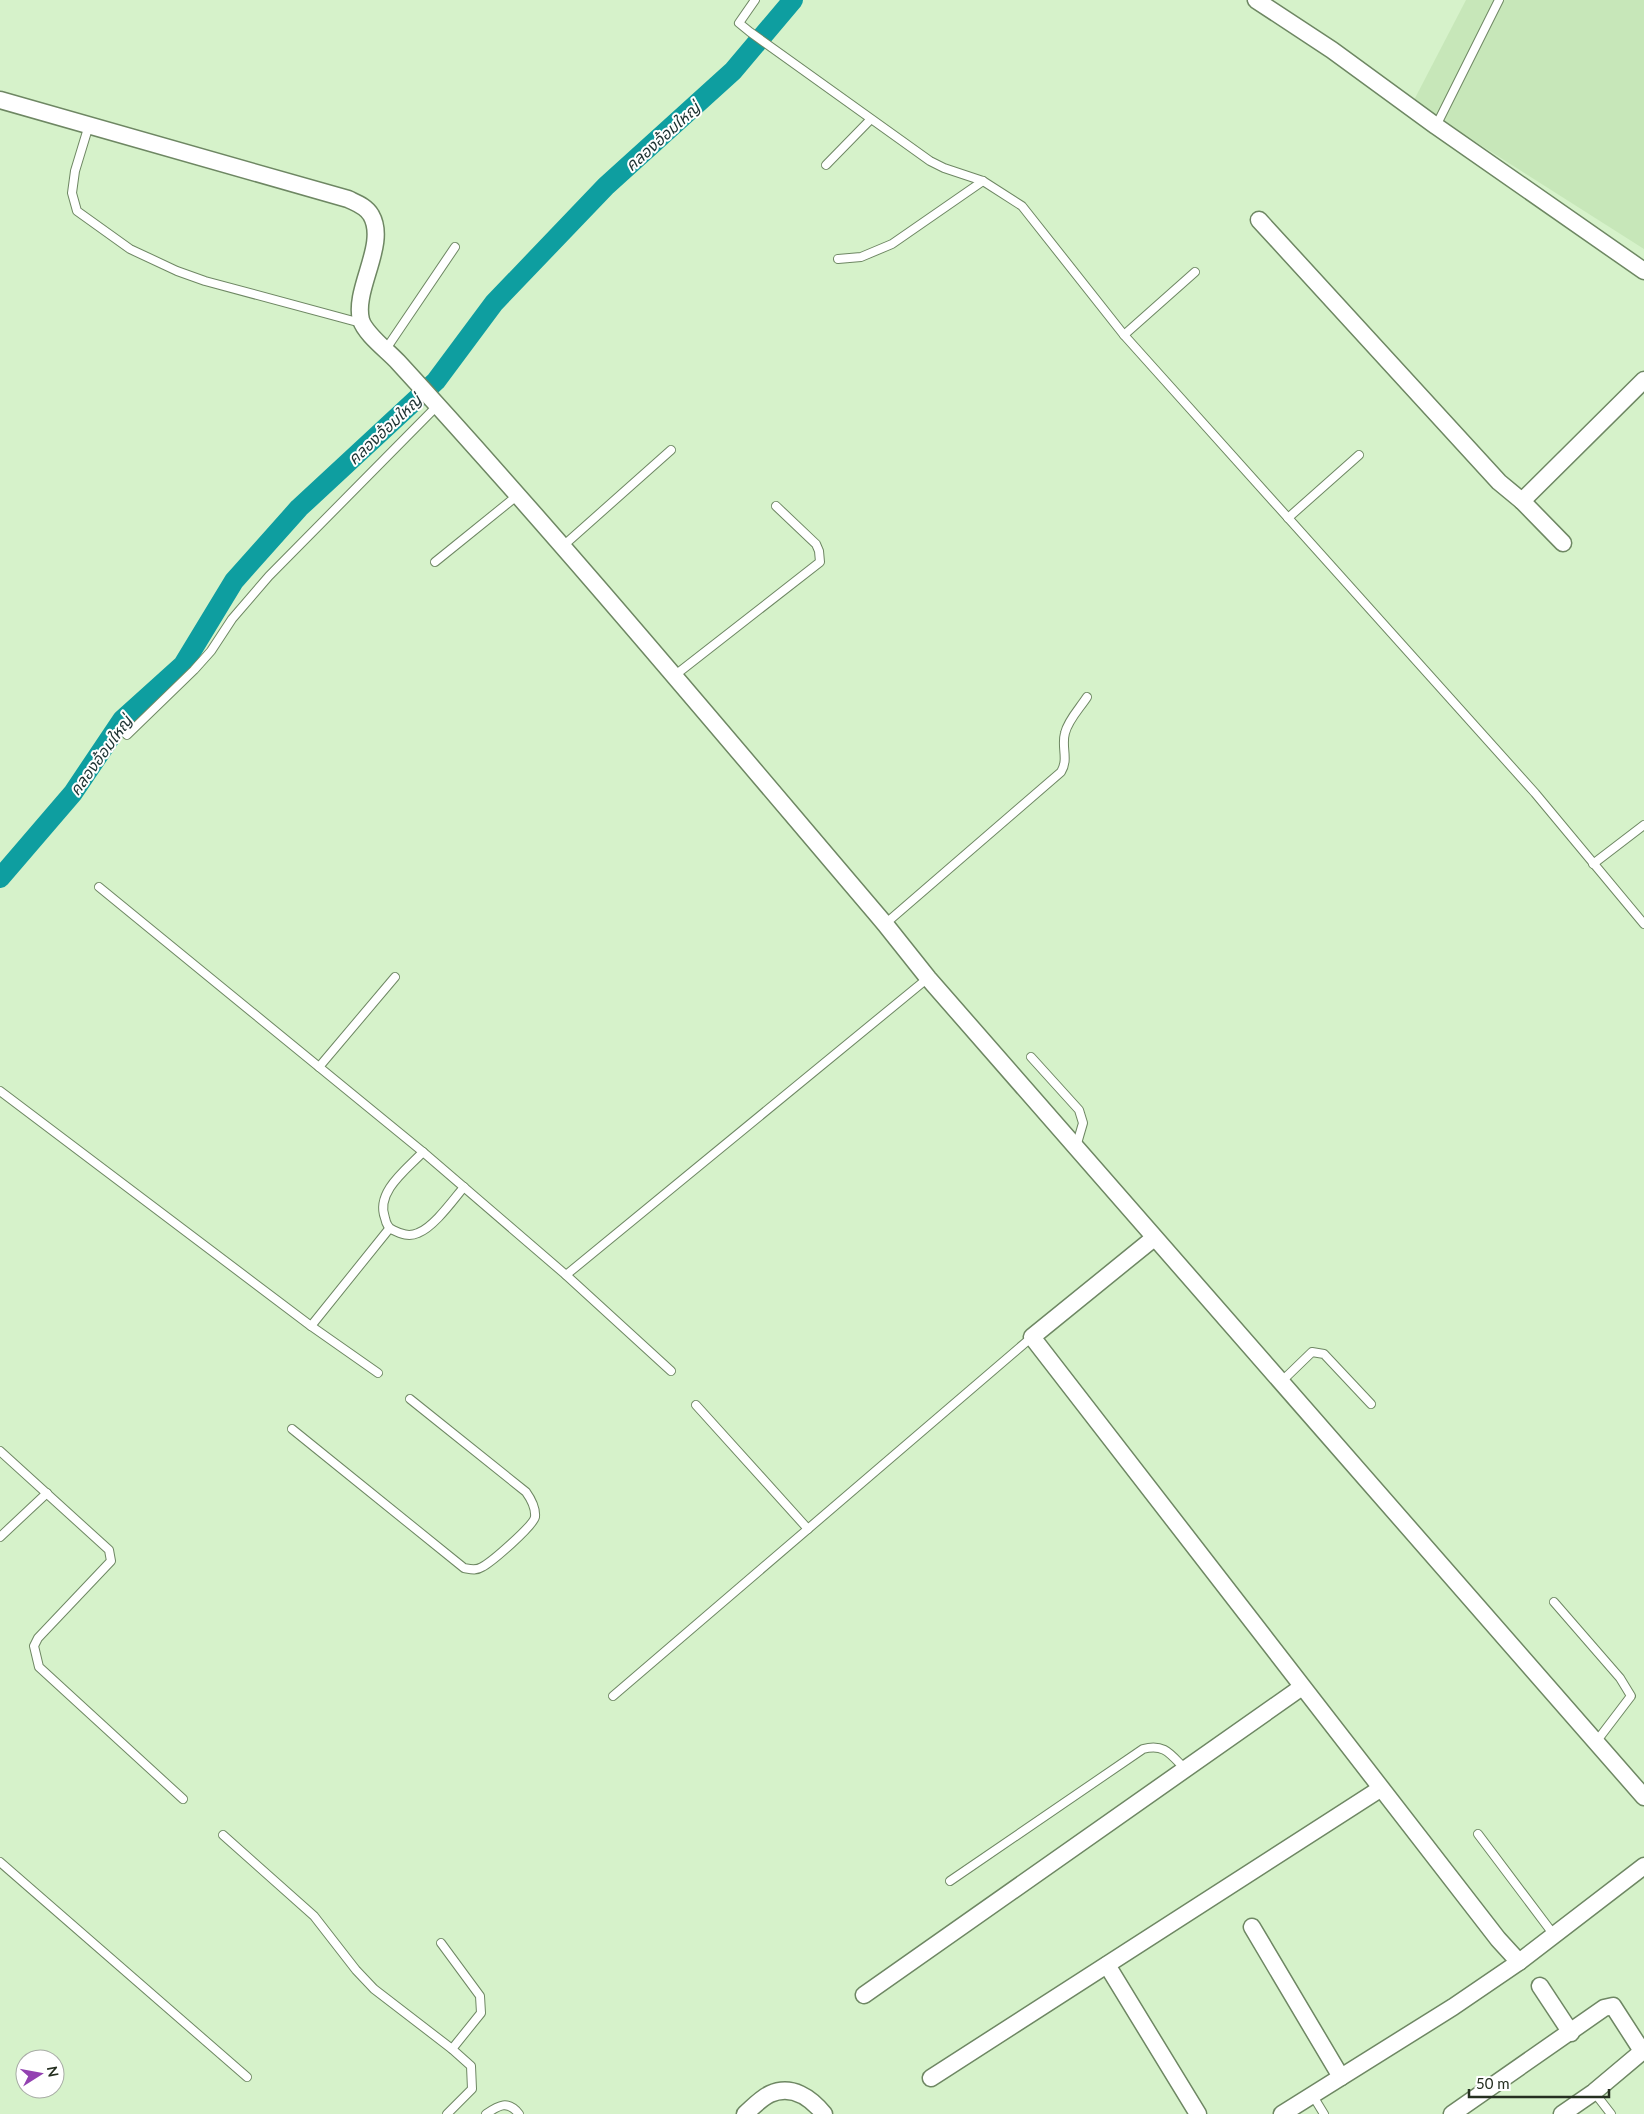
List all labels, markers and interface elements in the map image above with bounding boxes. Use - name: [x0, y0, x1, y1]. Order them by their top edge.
- water label: คลองอ้อมใหญ่: [621, 96, 705, 174]
- water label: คลองอ้อมใหญ่: [343, 389, 426, 468]
- water label: คลองอ้อมใหญ่: [65, 710, 136, 798]
- north arrow: [15, 2049, 65, 2099]
- text: N: [44, 2065, 63, 2078]
- scale bar: [1469, 2066, 1609, 2098]
- text: 50 m: [1476, 2074, 1510, 2092]

